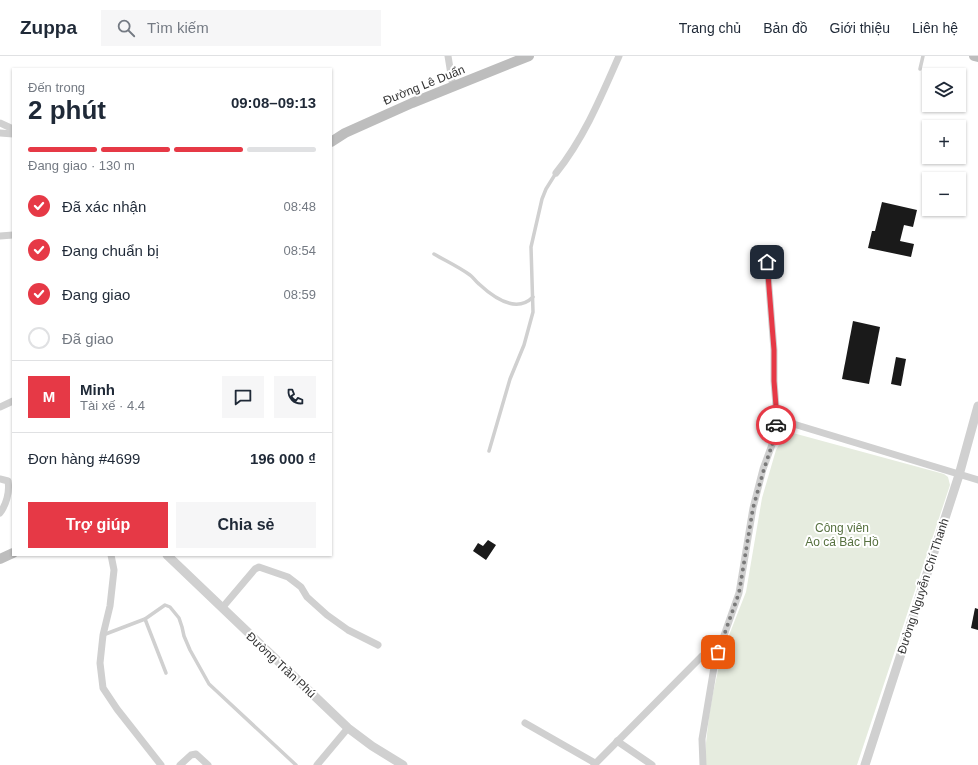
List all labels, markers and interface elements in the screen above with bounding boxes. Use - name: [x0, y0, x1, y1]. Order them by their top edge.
- search box: [101, 10, 381, 46]
- text: Zuppa: [20, 17, 77, 38]
- icon: search: [115, 17, 137, 39]
- text: Tìm kiếm: [147, 19, 209, 36]
- text: Trang chủ: [679, 20, 741, 36]
- text: Bản đồ: [763, 20, 808, 36]
- text: Giới thiệu: [830, 20, 890, 36]
- text: Liên hệ: [912, 20, 958, 36]
- street label: Đường Lê Duẩn: [381, 62, 467, 108]
- map controls: [922, 68, 966, 216]
- button: layers: [922, 68, 966, 112]
- text: Đến trong: [28, 80, 85, 95]
- text: 09:08–09:13: [231, 94, 316, 111]
- text: 2 phút: [28, 95, 106, 125]
- button: +: [922, 120, 966, 164]
- text: Đang giao · 130 m: [28, 158, 135, 173]
- button: −: [922, 172, 966, 216]
- icon: check: [28, 195, 50, 217]
- text: Đã xác nhận: [62, 198, 146, 215]
- text: 08:48: [283, 199, 316, 214]
- icon: check: [28, 239, 50, 261]
- text: Đang chuẩn bị: [62, 242, 159, 259]
- text: 08:54: [283, 243, 316, 258]
- pin: [750, 245, 784, 279]
- icon: home: [756, 251, 778, 273]
- icon: check: [28, 283, 50, 305]
- text: Đang giao: [62, 286, 130, 303]
- text: 08:59: [283, 287, 316, 302]
- text: Đã giao: [62, 330, 114, 347]
- button: chat: [222, 376, 264, 418]
- button: phone: [274, 376, 316, 418]
- text: Minh: [80, 381, 115, 398]
- text: M: [43, 388, 55, 405]
- text: Tài xế · 4.4: [80, 398, 145, 413]
- courier: [756, 405, 796, 445]
- icon: car: [765, 414, 787, 436]
- text: Đơn hàng #4699: [28, 450, 140, 467]
- text: 196 000 ₫: [250, 450, 316, 467]
- button: Trợ giúp: [28, 502, 168, 548]
- button: Chia sẻ: [176, 502, 316, 548]
- street label: Đường Nguyễn Chí Thanh: [893, 516, 952, 656]
- park label: Công viên Ao cá Bác Hồ: [805, 521, 879, 549]
- street label: Đường Trần Phú: [243, 629, 319, 701]
- pin: [701, 635, 735, 669]
- icon: bag: [707, 641, 729, 663]

